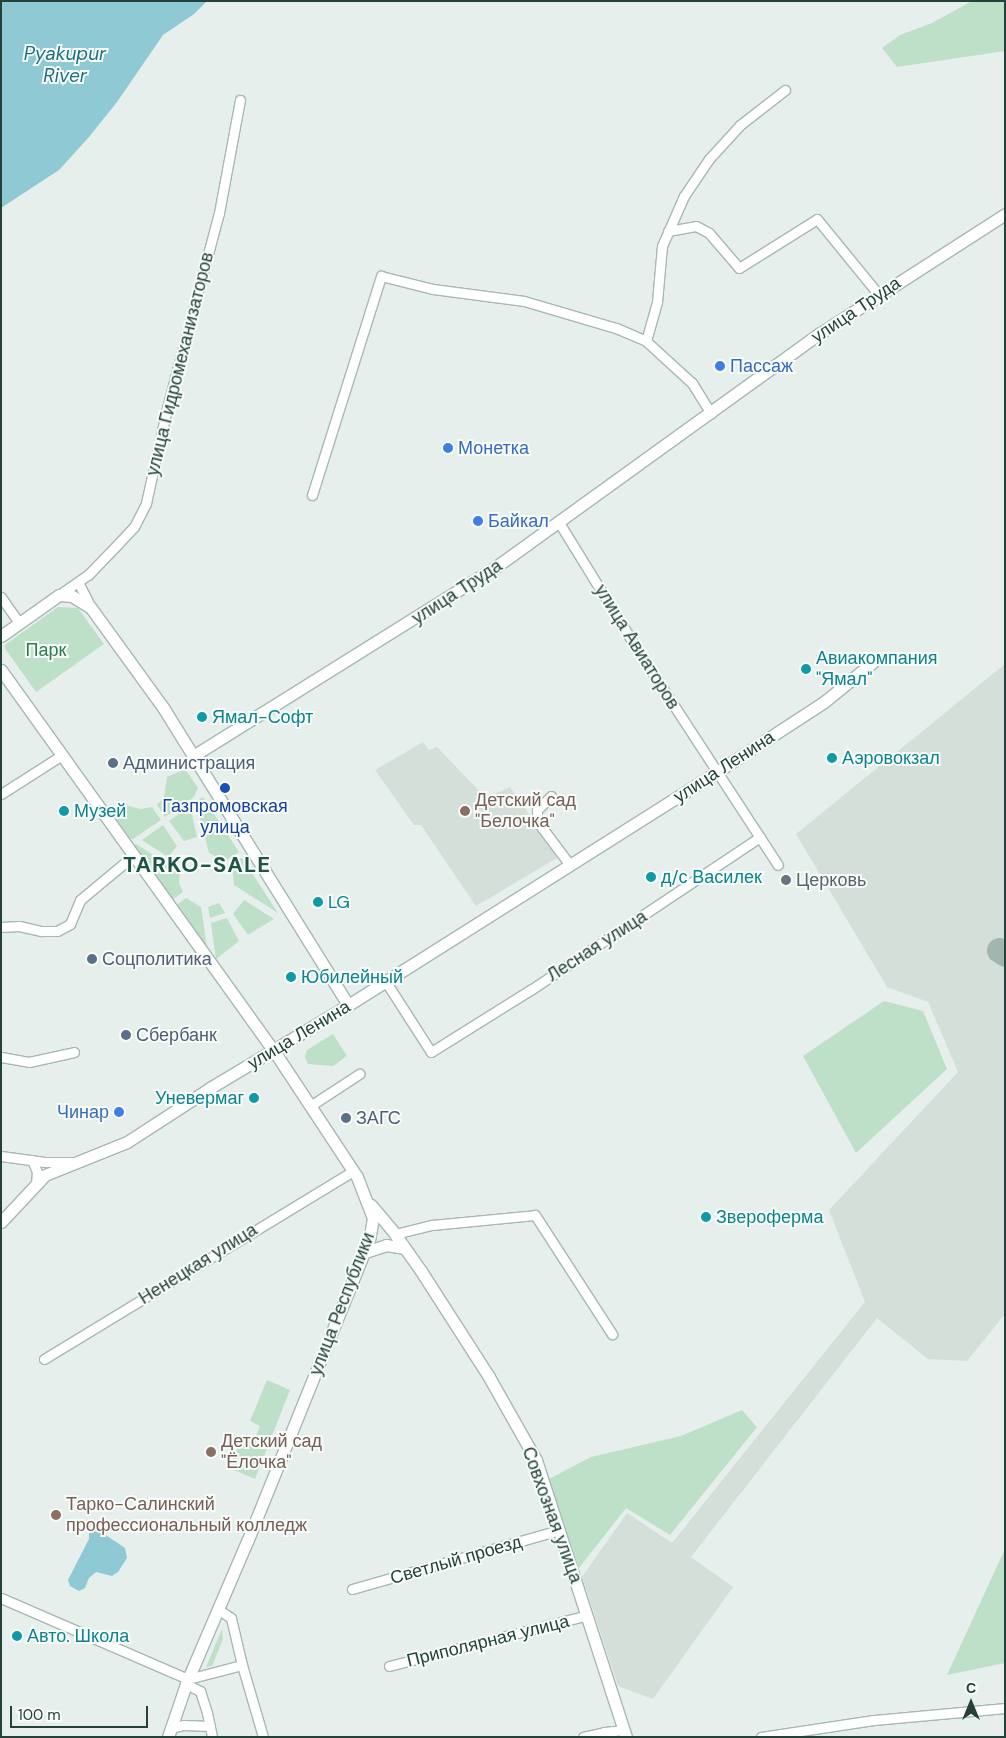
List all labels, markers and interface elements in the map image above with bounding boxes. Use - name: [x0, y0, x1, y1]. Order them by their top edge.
- water label: Pyakupur River: [24, 43, 106, 87]
- street label: улица Гидромеханизаторов: [142, 250, 218, 478]
- street label: улица Труда: [807, 272, 905, 348]
- place label: Пассаж: [730, 355, 793, 377]
- marker: Пассаж: [714, 360, 726, 372]
- place label: Монетка: [458, 437, 529, 459]
- marker: Монетка: [442, 442, 454, 454]
- place label: Байкал: [488, 510, 549, 532]
- marker: Байкал: [472, 515, 484, 527]
- street label: улица Труда: [408, 555, 506, 629]
- street label: улица Авиаторов: [590, 581, 684, 713]
- park label: Парк: [26, 639, 66, 661]
- place label: Авиакомпания "Ямал": [816, 648, 938, 691]
- marker: Авиакомпания "Ямал": [800, 663, 812, 675]
- place label: Ямал-Софт: [212, 706, 313, 728]
- marker: Ямал-Софт: [196, 711, 208, 723]
- street label: улица Ленина: [669, 726, 779, 808]
- place label: Аэровокзал: [842, 747, 940, 769]
- place label: Администрация: [123, 752, 255, 774]
- marker: Аэровокзал: [826, 752, 838, 764]
- marker: Администрация: [107, 757, 119, 769]
- marker: Газпромовская улица: [219, 782, 231, 794]
- place label: Детский сад "Белочка": [475, 790, 576, 832]
- place label: Газпромовская улица: [162, 796, 288, 839]
- place label: Музей: [74, 800, 126, 822]
- marker: Музей: [58, 805, 70, 817]
- marker: Детский сад "Белочка": [459, 805, 471, 817]
- district label: TARKO-SALE: [122, 852, 272, 878]
- place label: д/с Василек: [661, 866, 762, 888]
- place label: Церковь: [796, 869, 866, 891]
- marker: д/с Василек: [645, 871, 657, 883]
- marker: Церковь: [780, 874, 792, 886]
- place label: LG: [328, 891, 350, 913]
- marker: LG: [312, 896, 324, 908]
- street label: Лесная улица: [543, 906, 651, 986]
- place label: Соцполитика: [102, 948, 212, 970]
- marker: Соцполитика: [86, 953, 98, 965]
- place label: Юбилейный: [301, 966, 403, 988]
- marker: Юбилейный: [285, 971, 297, 983]
- street label: улица Ленина: [244, 996, 354, 1074]
- place label: Сбербанк: [136, 1024, 217, 1046]
- marker: Сбербанк: [120, 1029, 132, 1041]
- place label: Уневермаг: [155, 1087, 244, 1109]
- marker: Уневермаг: [248, 1092, 260, 1104]
- place label: Чинар: [57, 1101, 109, 1123]
- marker: Чинар: [113, 1106, 125, 1118]
- place label: ЗАГС: [356, 1107, 401, 1129]
- marker: ЗАГС: [340, 1112, 352, 1124]
- place label: Звероферма: [716, 1206, 823, 1228]
- marker: Звероферма: [700, 1211, 712, 1223]
- street label: Ненецкая улица: [135, 1219, 261, 1309]
- street label: улица Республики: [305, 1229, 379, 1379]
- place label: Детский сад "Ёлочка": [221, 1431, 322, 1474]
- street label: Совхозная улица: [517, 1444, 587, 1586]
- marker: Детский сад "Ёлочка": [205, 1446, 217, 1458]
- place label: Тарко-Салинский профессиональный колледж: [66, 1494, 307, 1536]
- marker: Тарко-Салинский профессиональный колледж: [50, 1509, 62, 1521]
- street label: Светлый проезд: [388, 1531, 524, 1589]
- street label: Приполярная улица: [405, 1610, 571, 1672]
- place label: Авто. Школа: [27, 1625, 129, 1647]
- marker: Авто. Школа: [11, 1630, 23, 1642]
- north arrow: [946, 1678, 996, 1728]
- text: С: [966, 1679, 976, 1697]
- scale bar: [12, 1696, 150, 1728]
- text: 100 m: [18, 1705, 61, 1725]

